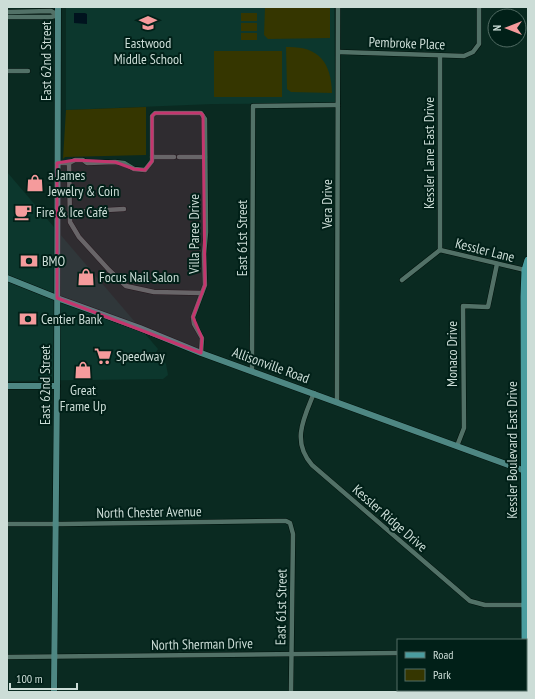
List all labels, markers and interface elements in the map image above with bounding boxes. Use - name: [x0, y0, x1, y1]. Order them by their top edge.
- north arrow: [487, 8, 527, 48]
- school or university icon: Eastwood Middle School: [138, 13, 158, 33]
- street label: East 62nd Street: [37, 21, 55, 101]
- text: N: [490, 25, 504, 31]
- street label: Pembroke Place: [368, 33, 446, 53]
- place label: Eastwood Middle School: [114, 34, 183, 68]
- street label: Kessler Lane East Drive: [420, 97, 438, 209]
- place label: a James Jewelry & Coin: [47, 166, 119, 200]
- shop icon: a James Jewelry & Coin: [25, 173, 45, 193]
- street label: Vera Drive: [318, 179, 336, 230]
- street label: Villa Paree Drive: [185, 194, 203, 275]
- street label: East 61st Street: [233, 200, 251, 276]
- cafe icon: Fire & Ice Café: [13, 202, 33, 222]
- place label: Fire & Ice Café: [36, 203, 108, 221]
- street label: Kessler Lane: [453, 234, 517, 266]
- bank icon: BMO: [19, 251, 39, 271]
- place label: BMO: [42, 252, 66, 270]
- shop icon: Focus Nail Salon: [76, 267, 96, 287]
- place label: Focus Nail Salon: [99, 268, 179, 286]
- bank icon: Centier Bank: [18, 309, 38, 329]
- place label: Centier Bank: [41, 310, 103, 328]
- street label: Monaco Drive: [443, 321, 461, 387]
- street label: Allisonville Road: [230, 343, 312, 387]
- street label: East 62nd Street: [36, 345, 54, 425]
- supermarket icon: Speedway: [93, 346, 113, 366]
- place label: Speedway: [116, 347, 165, 365]
- shop icon: Great Frame Up: [73, 360, 93, 380]
- place label: Great Frame Up: [60, 381, 106, 415]
- street label: Kessler Boulevard East Drive: [503, 381, 521, 519]
- street label: Kessler Ridge Drive: [349, 481, 431, 556]
- street label: North Chester Avenue: [96, 502, 202, 522]
- street label: East 61st Street: [271, 569, 291, 645]
- street label: North Sherman Drive: [151, 634, 253, 654]
- legend: [397, 639, 527, 691]
- text: Road: [433, 647, 453, 662]
- scale bar: [10, 665, 77, 691]
- text: Park: [433, 667, 451, 682]
- text: 100 m: [16, 671, 43, 686]

